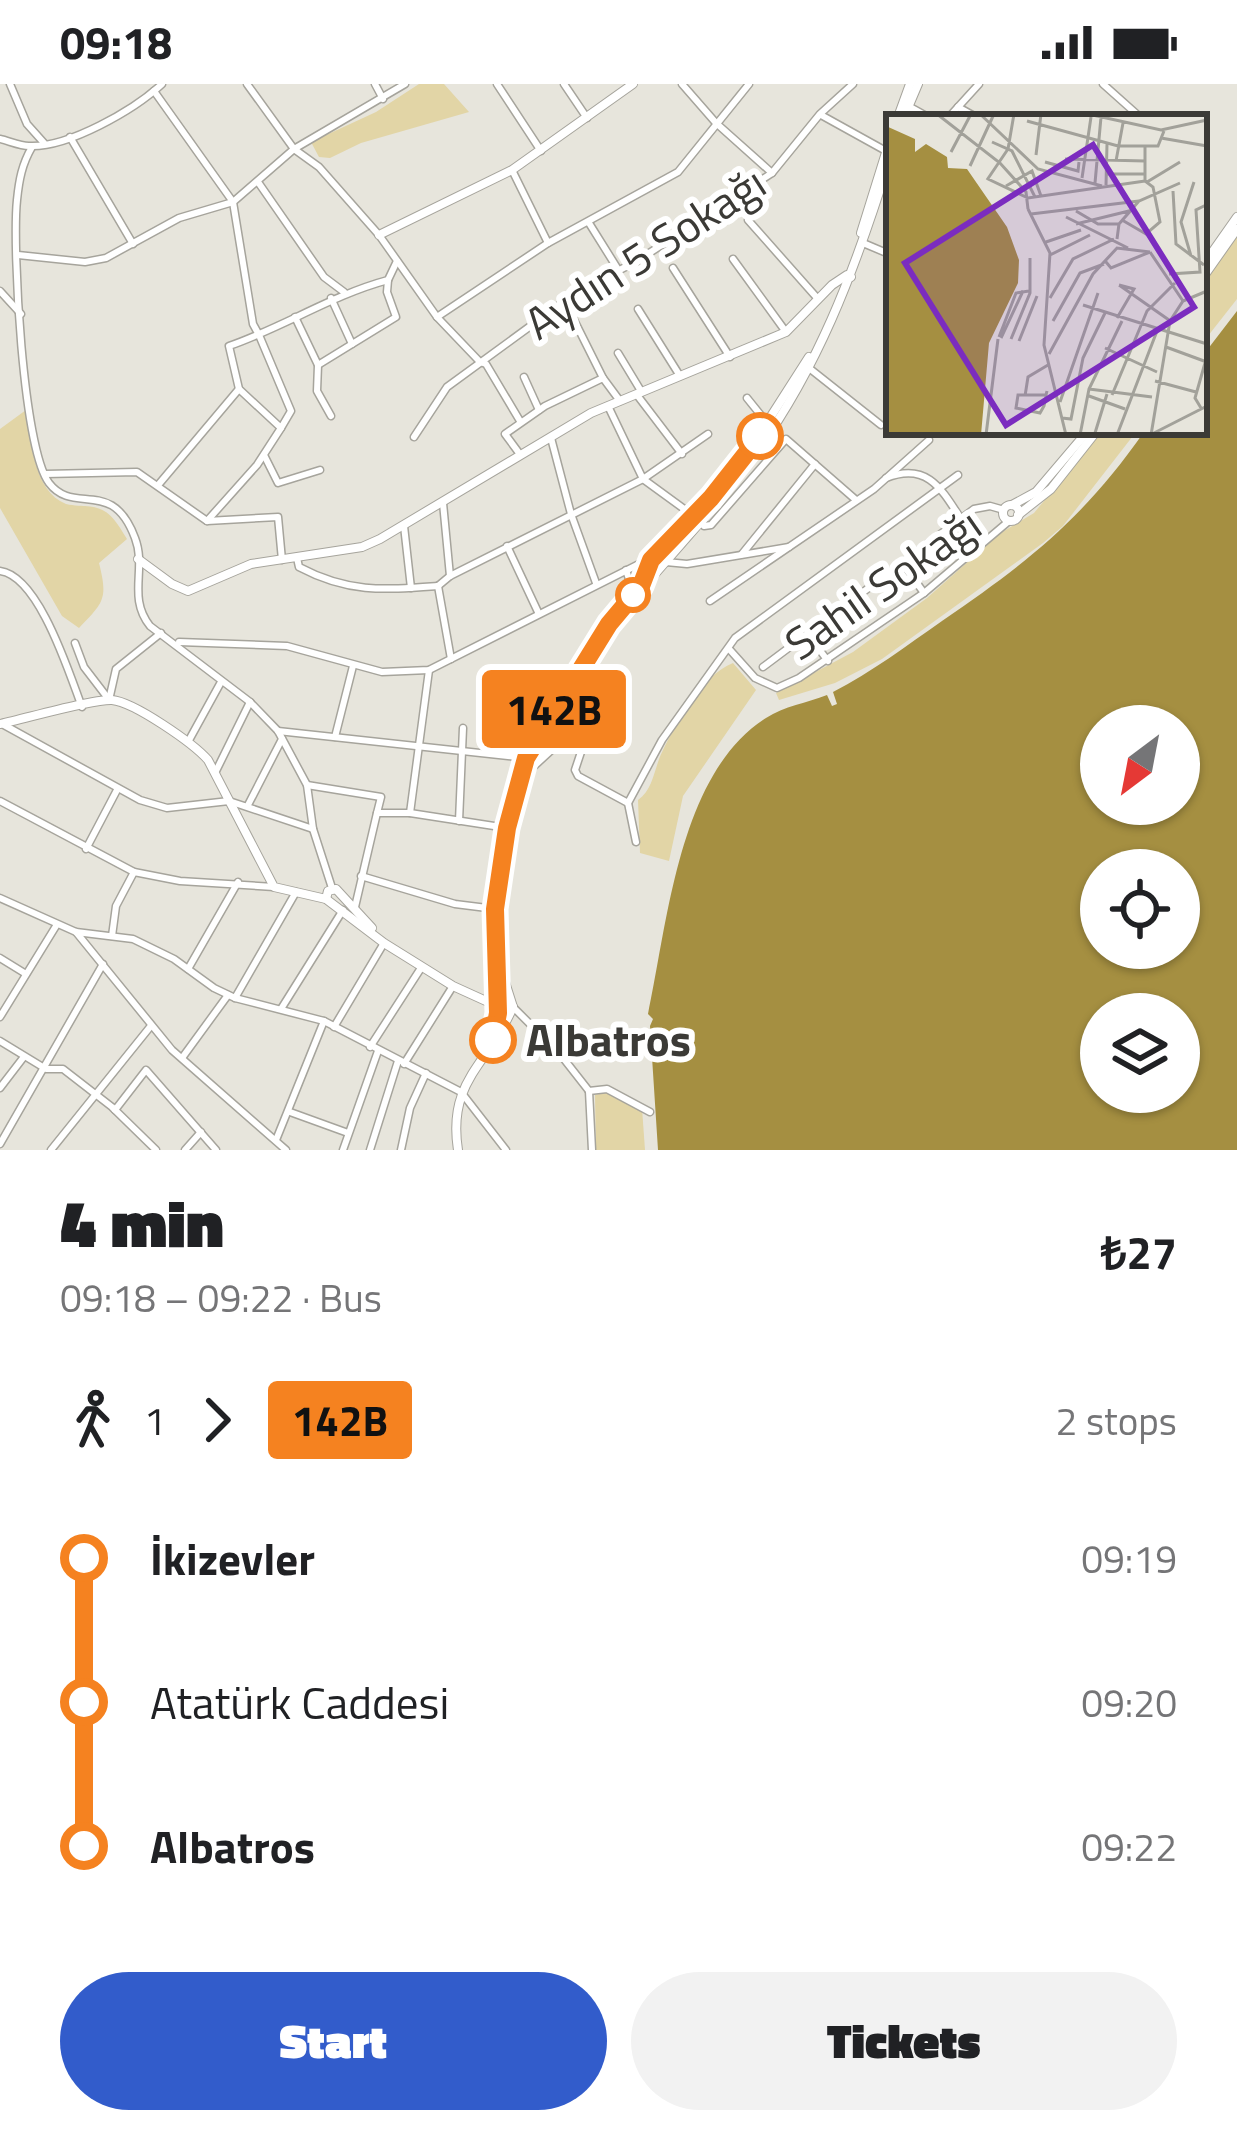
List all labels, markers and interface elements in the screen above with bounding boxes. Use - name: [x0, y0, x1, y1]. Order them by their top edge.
- text: 09:18: [60, 8, 172, 76]
- inset map: [886, 114, 1207, 435]
- street label: Aydın 5 Sokağı: [511, 149, 778, 356]
- unlabelled marker: [738, 414, 782, 458]
- street label: Sahil Sokağı: [770, 490, 995, 676]
- unlabelled marker: [617, 579, 649, 611]
- line badge: 142B: [470, 670, 638, 748]
- text: 142B: [506, 677, 602, 741]
- north arrow: [1080, 705, 1200, 825]
- map controls: [1080, 705, 1200, 1113]
- button: locate: [1080, 849, 1200, 969]
- button: layers: [1080, 993, 1200, 1113]
- place label: Albatros: [526, 1005, 691, 1073]
- marker: Albatros: [471, 1018, 515, 1062]
- text: 4 min: [60, 1172, 224, 1273]
- text: ₺27: [1101, 1218, 1177, 1286]
- text: 09:18 – 09:22 · Bus: [60, 1268, 382, 1327]
- icon: walk: [60, 1387, 126, 1453]
- icon: forward: [184, 1387, 250, 1453]
- text: 142B: [292, 1388, 388, 1452]
- text: 1: [144, 1391, 166, 1450]
- text: 2 stops: [1055, 1391, 1177, 1450]
- text: İkizevler: [150, 1524, 315, 1592]
- text: 09:19: [1081, 1529, 1177, 1588]
- text: Atatürk Caddesi: [150, 1668, 449, 1736]
- text: 09:20: [1081, 1673, 1177, 1732]
- text: Albatros: [150, 1812, 315, 1880]
- text: 09:22: [1081, 1817, 1177, 1876]
- button: Start: [60, 1972, 607, 2110]
- button: Tickets: [631, 1972, 1177, 2110]

